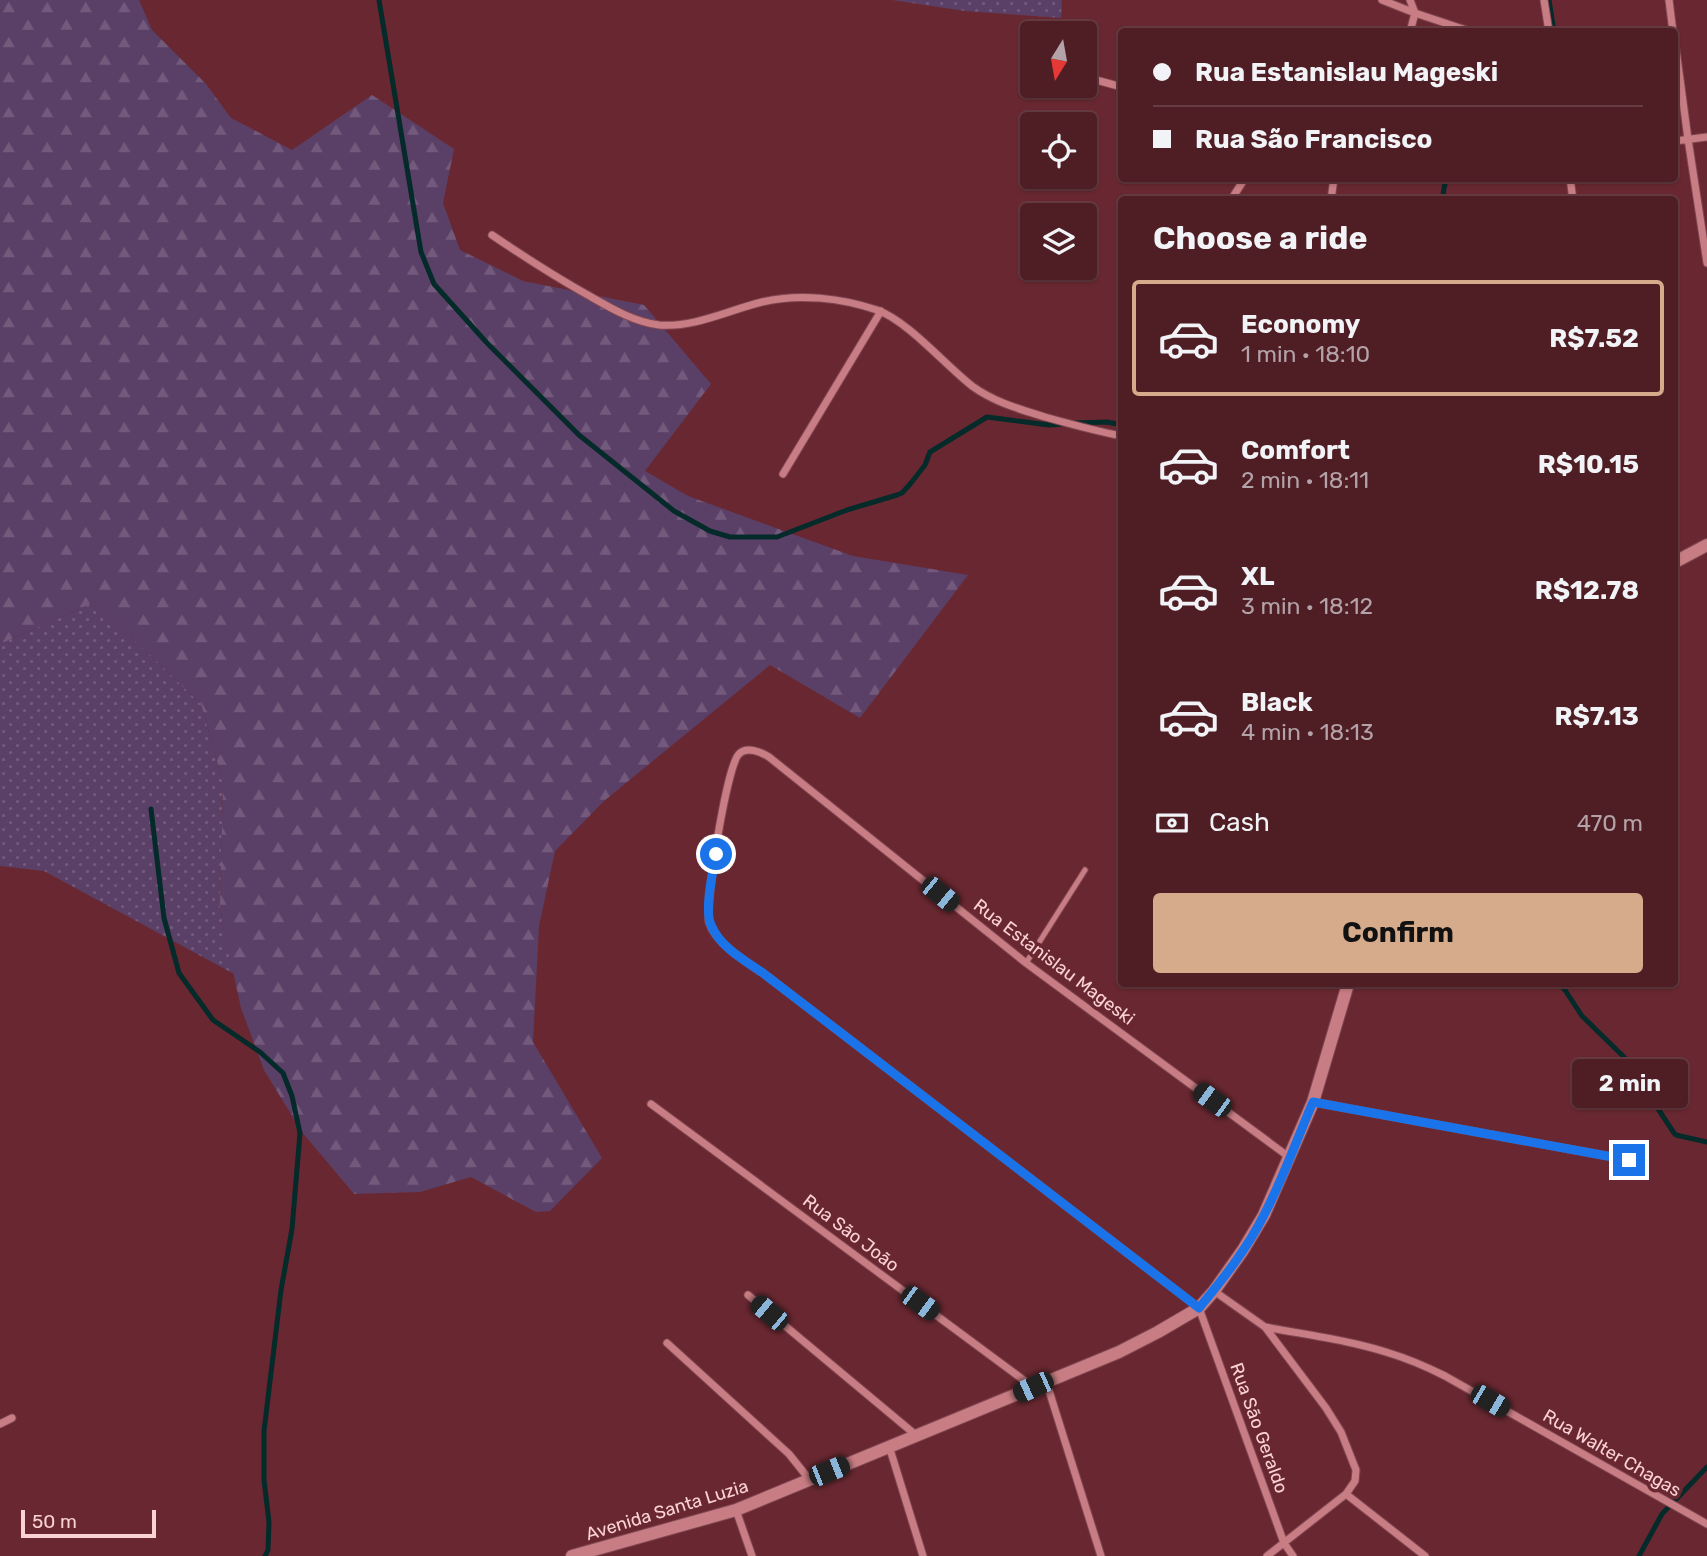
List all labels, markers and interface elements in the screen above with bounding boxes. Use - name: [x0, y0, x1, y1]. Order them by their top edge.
- north arrow: [1020, 21, 1097, 98]
- map controls: [1020, 21, 1097, 280]
- text: Rua Estanislau Mageski: [1195, 57, 1498, 88]
- button: locate: [1020, 112, 1097, 189]
- text: Rua São Francisco: [1195, 124, 1432, 155]
- button: layers: [1020, 203, 1097, 280]
- text: Choose a ride: [1153, 219, 1367, 257]
- icon: car: [1157, 307, 1220, 370]
- text: Economy: [1241, 309, 1360, 340]
- text: R$7.52: [1549, 323, 1639, 354]
- text: 1 min · 18:10: [1241, 340, 1370, 368]
- icon: car: [1157, 433, 1220, 496]
- text: Comfort: [1241, 435, 1350, 466]
- text: R$10.15: [1538, 449, 1639, 480]
- text: 2 min · 18:11: [1241, 466, 1369, 494]
- icon: car: [1157, 559, 1220, 622]
- text: XL: [1241, 561, 1274, 592]
- text: R$12.78: [1535, 575, 1639, 606]
- text: 3 min · 18:12: [1241, 592, 1373, 620]
- icon: car: [1157, 685, 1220, 748]
- text: Black: [1241, 687, 1313, 718]
- text: R$7.13: [1554, 701, 1639, 732]
- text: 4 min · 18:13: [1241, 718, 1374, 746]
- icon: cash: [1153, 804, 1191, 842]
- text: Cash: [1209, 807, 1270, 838]
- text: 470 m: [1577, 809, 1643, 837]
- route start: [700, 838, 732, 870]
- car: [918, 873, 963, 915]
- button: Confirm: [1153, 893, 1643, 973]
- street label: Rua Estanislau Mageski: [969, 894, 1139, 1030]
- callout: 2 min: [1571, 1058, 1687, 1108]
- text: 2 min: [1599, 1069, 1661, 1097]
- car: [1189, 1079, 1236, 1121]
- route end: [1613, 1144, 1645, 1176]
- street label: Rua São João: [799, 1190, 903, 1276]
- car: [897, 1282, 944, 1324]
- car: [747, 1291, 792, 1335]
- street label: Rua São Geraldo: [1225, 1360, 1293, 1496]
- car: [1010, 1369, 1057, 1405]
- car: [1467, 1381, 1514, 1421]
- street label: Rua Walter Chagas: [1539, 1405, 1685, 1501]
- car: [806, 1453, 853, 1489]
- street label: Avenida Santa Luzia: [583, 1475, 751, 1545]
- scale bar: [21, 1507, 156, 1539]
- text: 50 m: [32, 1510, 77, 1533]

